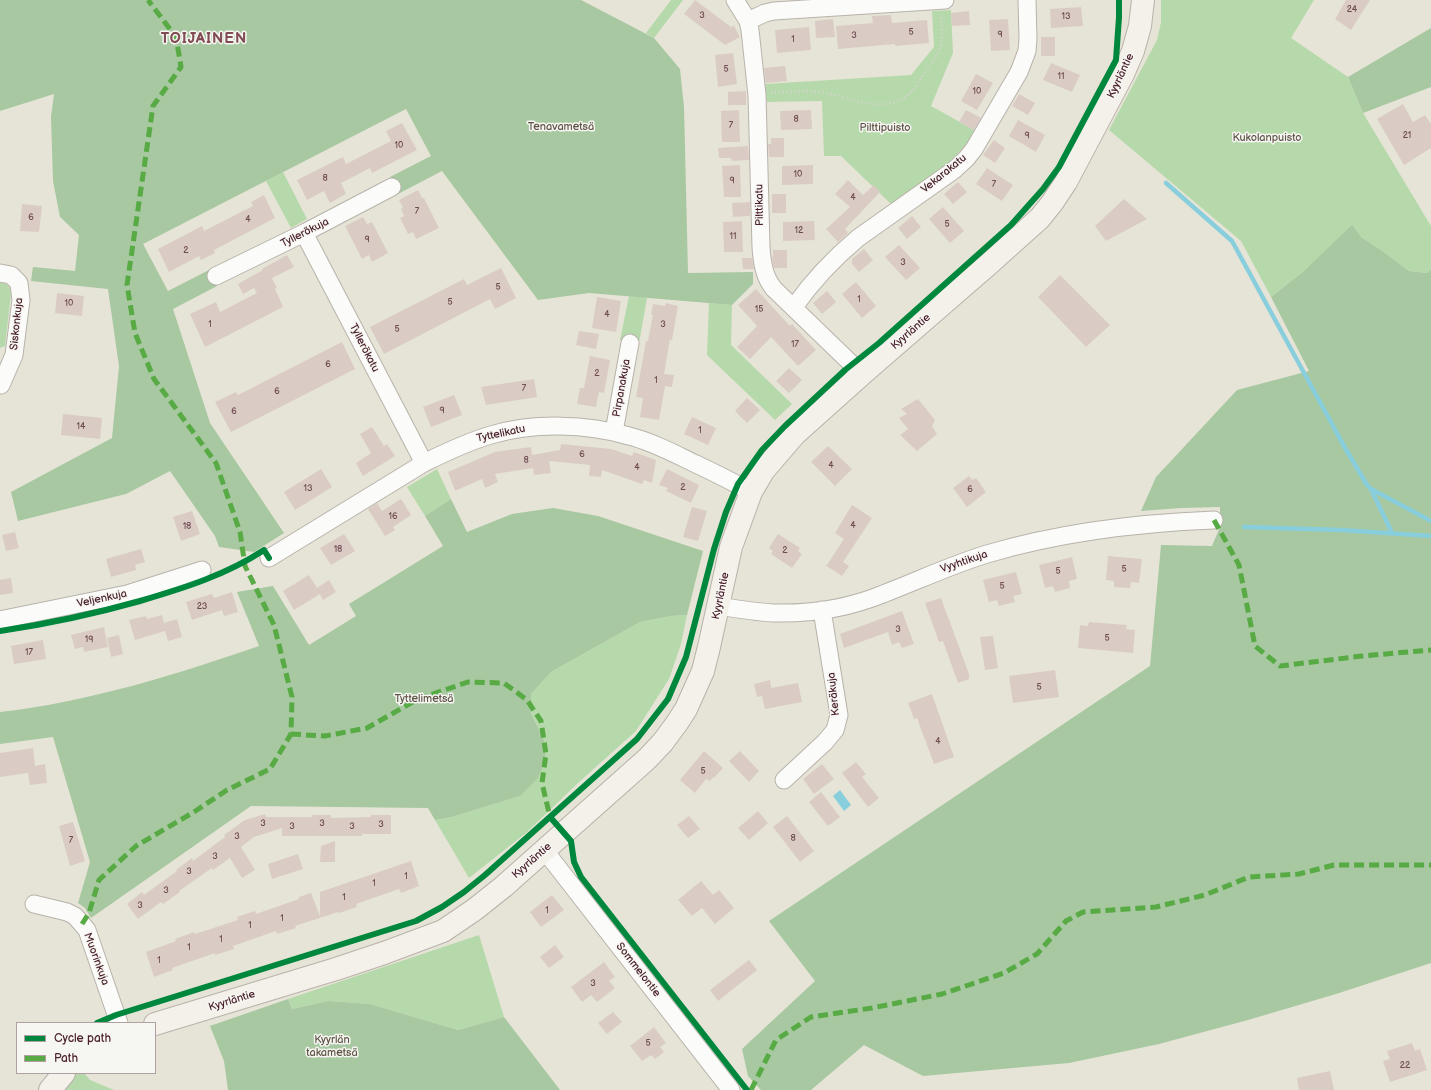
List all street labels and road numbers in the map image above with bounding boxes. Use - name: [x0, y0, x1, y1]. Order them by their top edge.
- street label: Kyyrläntie: [1105, 51, 1137, 101]
- street label: Vekarakatu: [919, 152, 969, 196]
- street label: Pilttikatu: [753, 184, 767, 226]
- street label: Tyllerökuja: [279, 215, 331, 251]
- street label: Siskonkuja: [8, 297, 26, 351]
- street label: Kyyrläntie: [889, 311, 933, 353]
- street label: Tyllerökatu: [346, 321, 382, 375]
- street label: Pirpanakuja: [610, 358, 634, 418]
- street label: Tyttelikatu: [475, 422, 527, 446]
- street label: Vyyhtikuja: [939, 548, 989, 576]
- street label: Kyyrläntie: [710, 571, 732, 621]
- street label: Veljenkuja: [76, 587, 128, 611]
- street label: Keräkuja: [825, 672, 843, 716]
- street label: Kyyrläntie: [510, 840, 554, 882]
- street label: Muorinkuja: [80, 931, 112, 987]
- street label: Sommelontie: [613, 940, 663, 1000]
- street label: Kyyrläntie: [207, 988, 257, 1014]

